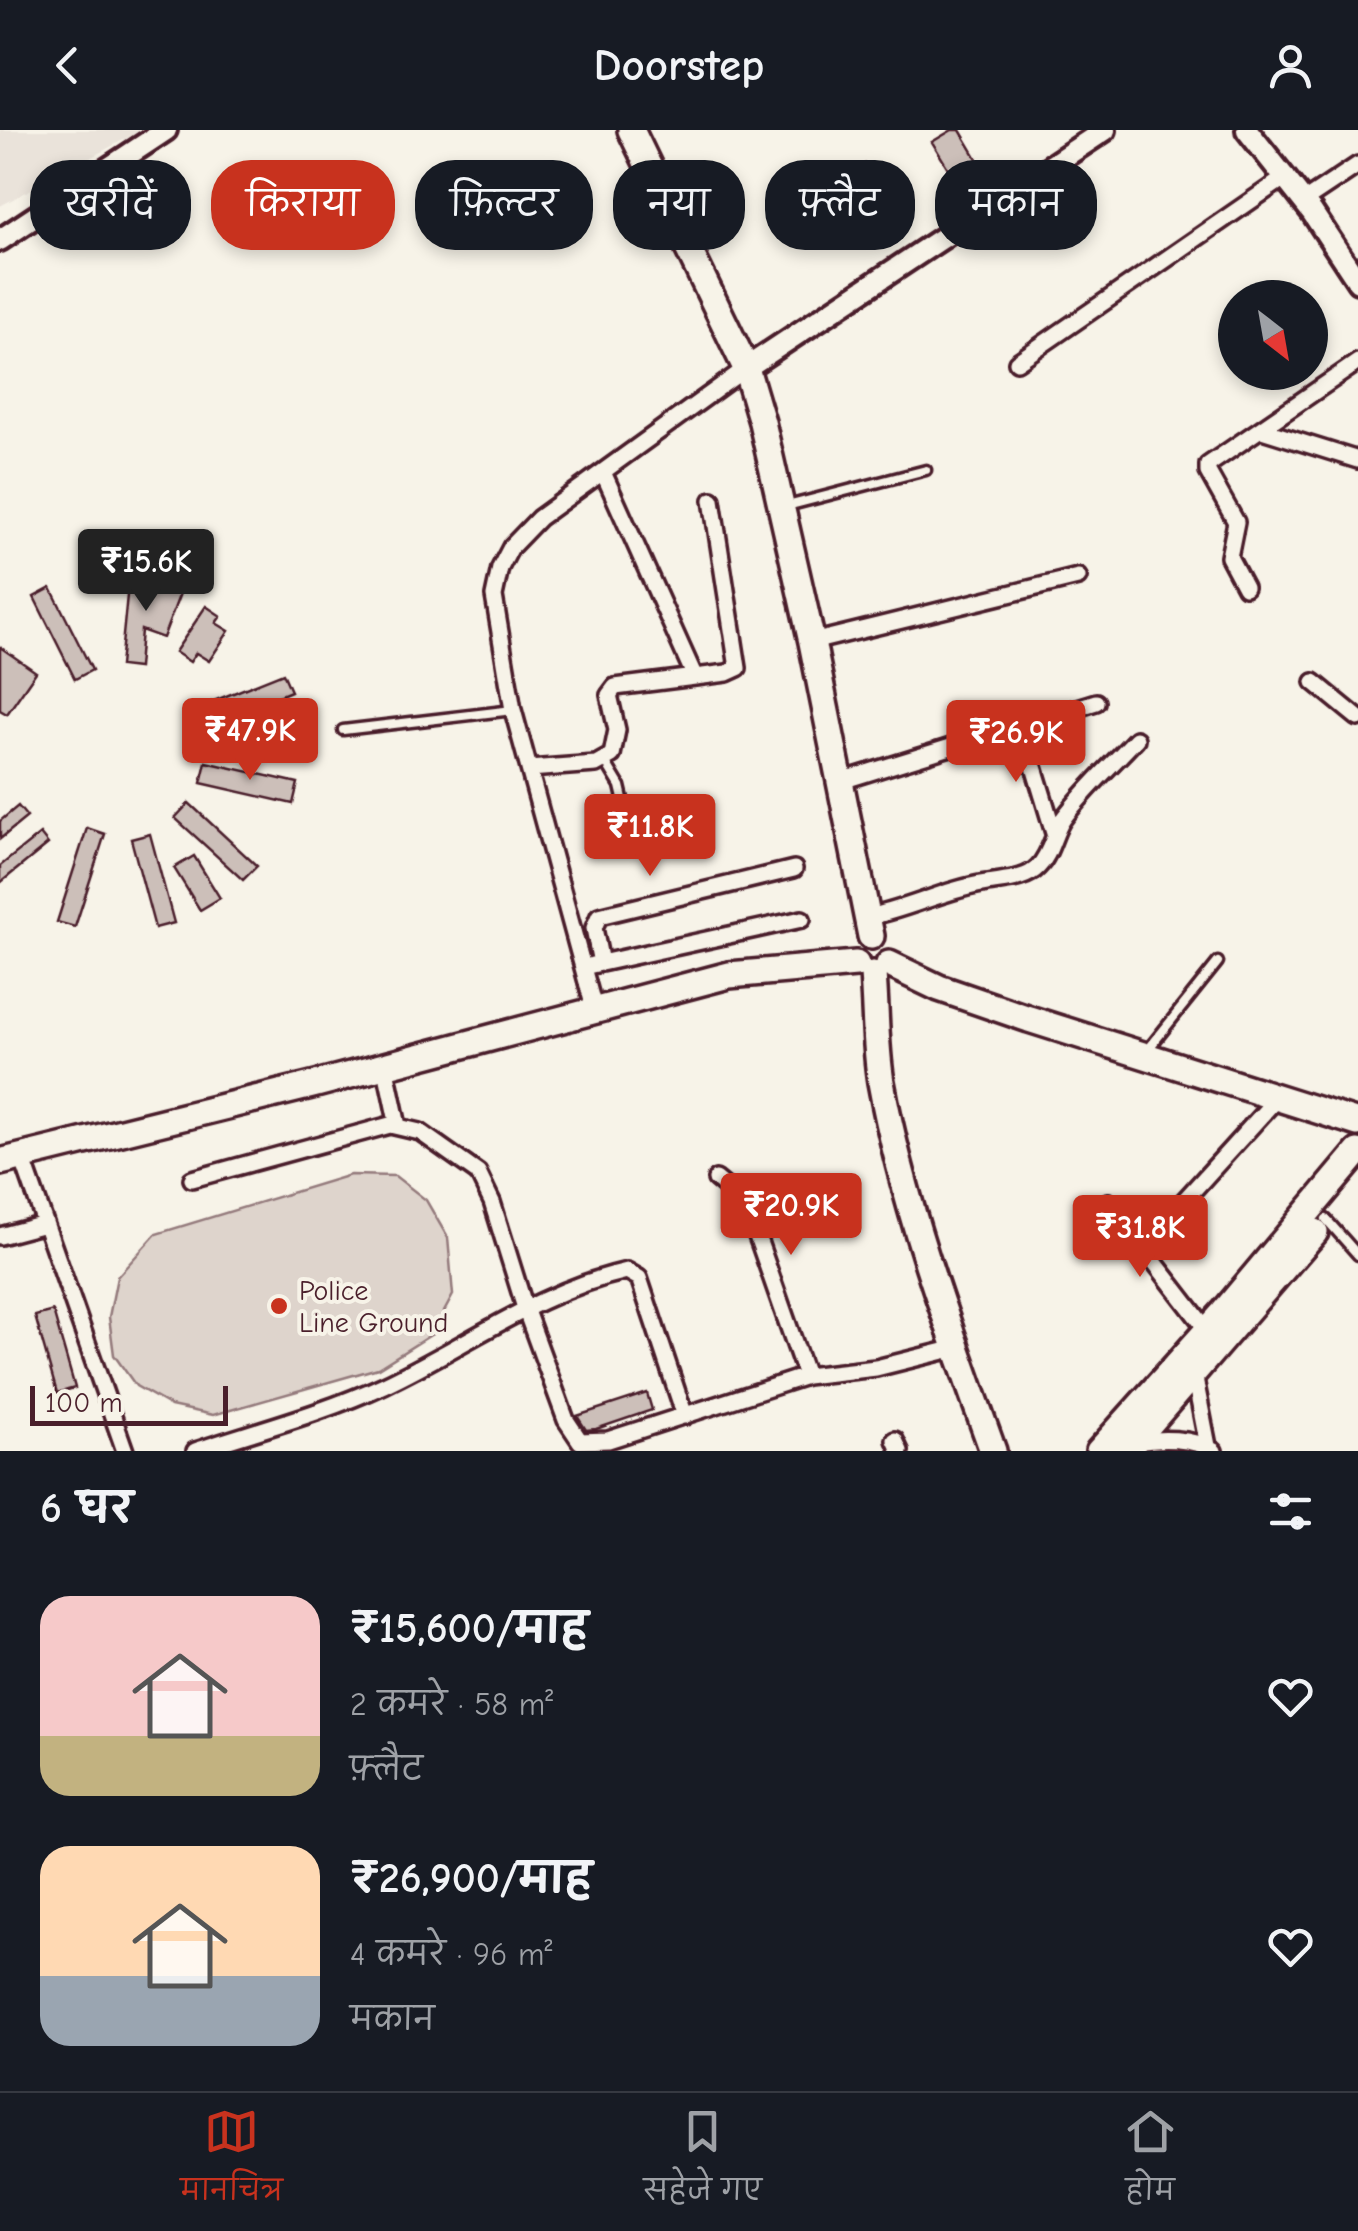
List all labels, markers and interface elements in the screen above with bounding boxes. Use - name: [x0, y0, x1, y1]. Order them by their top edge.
- icon: back: [40, 38, 95, 93]
- icon: person: [1263, 38, 1318, 93]
- text: Doorstep: [593, 39, 765, 91]
- chip: खरीदें: [30, 160, 191, 250]
- chip: किराया: [211, 160, 395, 250]
- chip: फ़िल्टर: [415, 160, 593, 250]
- chip: नया: [613, 160, 745, 250]
- chip: फ़्लैट: [765, 160, 915, 250]
- chip: मकान: [935, 160, 1097, 250]
- north arrow: [1218, 280, 1328, 390]
- map controls: [1218, 280, 1328, 390]
- pin: ₹15.6K: [65, 529, 227, 614]
- text: ₹15.6K: [100, 543, 192, 580]
- pin: ₹47.9K: [169, 698, 331, 783]
- pin: ₹26.9K: [935, 700, 1097, 785]
- text: ₹47.9K: [204, 712, 296, 749]
- text: ₹26.9K: [968, 714, 1064, 751]
- pin: ₹11.8K: [569, 794, 731, 879]
- text: ₹11.8K: [606, 808, 694, 845]
- pin: ₹20.9K: [710, 1173, 872, 1258]
- text: ₹20.9K: [743, 1187, 839, 1224]
- pin: ₹31.8K: [1059, 1195, 1221, 1280]
- text: ₹31.8K: [1095, 1209, 1185, 1246]
- place label: Police Line Ground: [299, 1275, 448, 1339]
- marker: Police Line Ground: [268, 1295, 290, 1317]
- scale bar: [30, 1381, 228, 1426]
- text: 100 m: [45, 1387, 123, 1419]
- text: 6 घर: [40, 1484, 133, 1533]
- icon: filters: [1263, 1484, 1318, 1539]
- text: ₹15,600/माह: [350, 1604, 588, 1653]
- icon: home: [120, 1636, 240, 1756]
- icon: heart: [1263, 1669, 1318, 1724]
- text: 2 कमरे · 58 m²: [350, 1686, 553, 1723]
- text: फ़्लैट: [350, 1751, 423, 1788]
- text: ₹26,900/माह: [350, 1854, 592, 1903]
- icon: home: [120, 1886, 240, 2006]
- icon: heart: [1263, 1919, 1318, 1974]
- text: 4 कमरे · 96 m²: [350, 1936, 552, 1973]
- text: मकान: [350, 2001, 435, 2038]
- tab: मानचित्र: [180, 2104, 283, 2221]
- tab: सहेजे गए: [644, 2104, 762, 2221]
- tab: होम: [1123, 2104, 1178, 2221]

